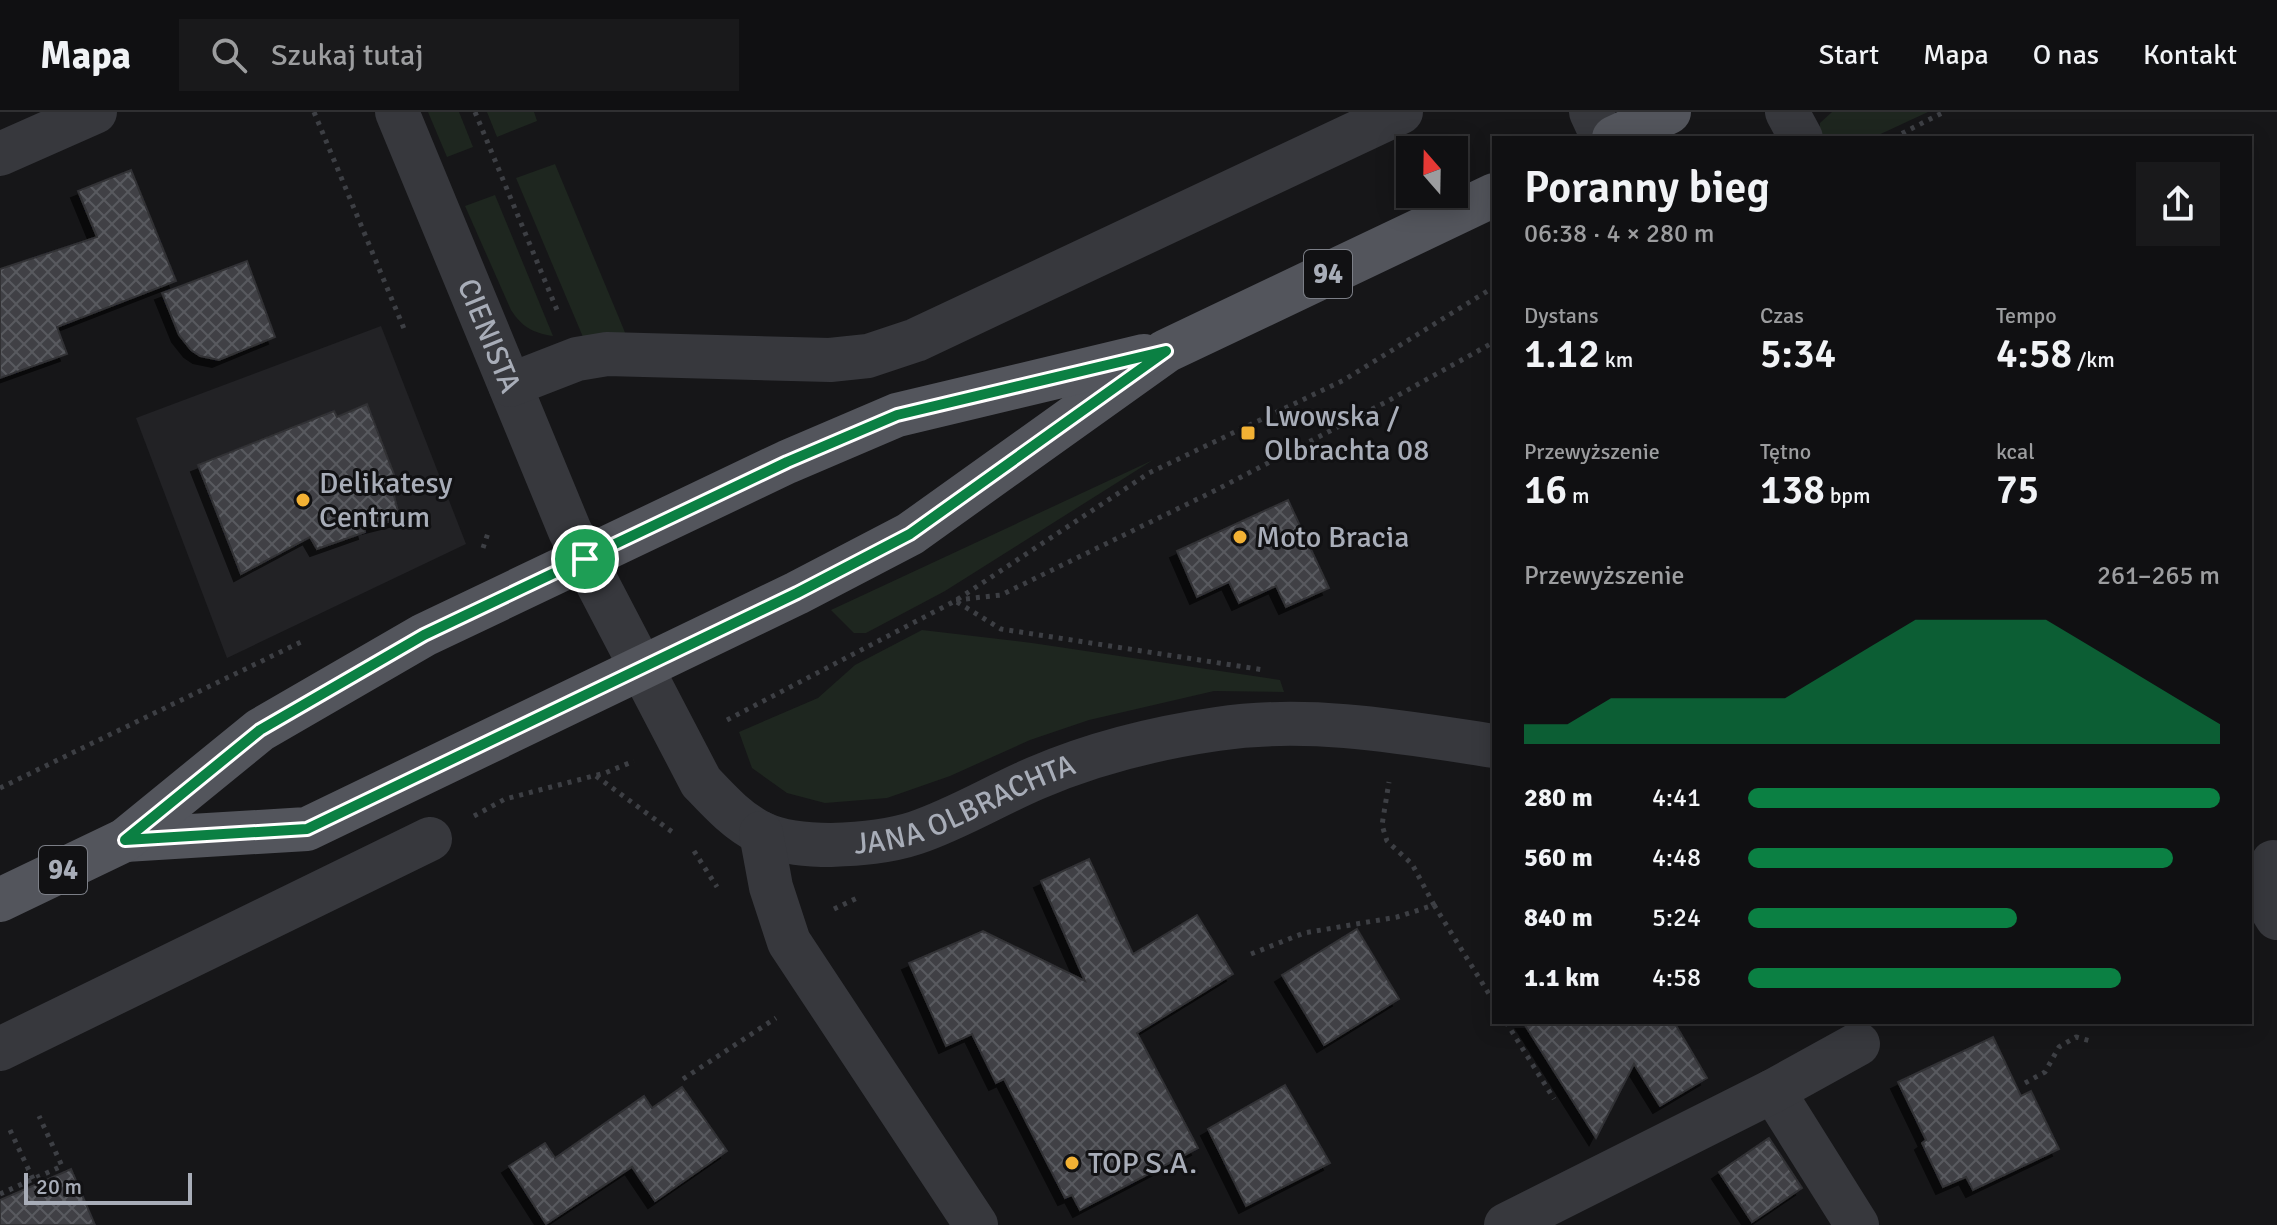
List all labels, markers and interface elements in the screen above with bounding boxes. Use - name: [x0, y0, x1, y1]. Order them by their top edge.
- search box: [179, 19, 739, 91]
- text: Mapa: [40, 32, 131, 79]
- icon: search: [207, 33, 251, 77]
- text: Szukaj tutaj: [271, 37, 424, 74]
- text: Start: [1819, 38, 1879, 72]
- text: Mapa: [1923, 38, 1989, 72]
- text: O nas: [2033, 38, 2099, 72]
- text: Kontakt: [2143, 38, 2237, 72]
- north arrow: [1396, 136, 1468, 208]
- map controls: [1396, 136, 1468, 208]
- text: Poranny bieg: [1524, 161, 1770, 215]
- button: share: [2136, 162, 2220, 246]
- text: 06:38 · 4 × 280 m: [1524, 218, 1715, 250]
- road number: 94: [1304, 250, 1352, 298]
- street label: CIENISTA: [449, 273, 529, 398]
- text: Dystans: [1524, 302, 1599, 329]
- text: Czas: [1760, 302, 1804, 329]
- text: Tempo: [1996, 302, 2057, 329]
- text: 1.12: [1524, 329, 1600, 379]
- text: 5:34: [1760, 329, 1836, 379]
- text: 4:58: [1996, 329, 2072, 379]
- text: km: [1600, 346, 1633, 373]
- text: /km: [2072, 346, 2115, 373]
- place label: Lwowska / Olbrachta 08: [1264, 398, 1429, 469]
- marker: Lwowska / Olbrachta 08: [1239, 424, 1257, 442]
- text: Przewyższenie: [1524, 438, 1660, 465]
- text: Tętno: [1760, 438, 1811, 465]
- text: kcal: [1996, 438, 2035, 465]
- place label: Delikatesy Centrum: [319, 465, 453, 536]
- text: 16: [1524, 465, 1567, 515]
- text: 138: [1760, 465, 1825, 515]
- text: 75: [1996, 465, 2039, 515]
- text: m: [1567, 482, 1590, 509]
- text: bpm: [1825, 482, 1870, 509]
- marker: Delikatesy Centrum: [294, 491, 312, 509]
- place label: Moto Bracia: [1256, 519, 1409, 556]
- pin: [551, 525, 619, 593]
- marker: Moto Bracia: [1231, 528, 1249, 546]
- icon: arrive: [563, 537, 607, 581]
- text: Przewyższenie: [1524, 560, 1684, 592]
- text: 261–265 m: [2097, 560, 2220, 592]
- street label: JANA OLBRACHTA: [852, 746, 1080, 862]
- text: 280 m: [1524, 782, 1593, 814]
- text: 4:41: [1652, 782, 1701, 814]
- text: 560 m: [1524, 842, 1593, 874]
- text: 4:48: [1652, 842, 1701, 874]
- road number: 94: [39, 846, 87, 894]
- text: 840 m: [1524, 902, 1593, 934]
- text: 5:24: [1652, 902, 1701, 934]
- text: 1.1 km: [1524, 962, 1600, 994]
- text: 4:58: [1652, 962, 1701, 994]
- place label: TOP S.A.: [1088, 1145, 1197, 1182]
- marker: TOP S.A.: [1063, 1154, 1081, 1172]
- scale bar: [24, 1169, 192, 1205]
- text: 20 m: [36, 1173, 82, 1200]

